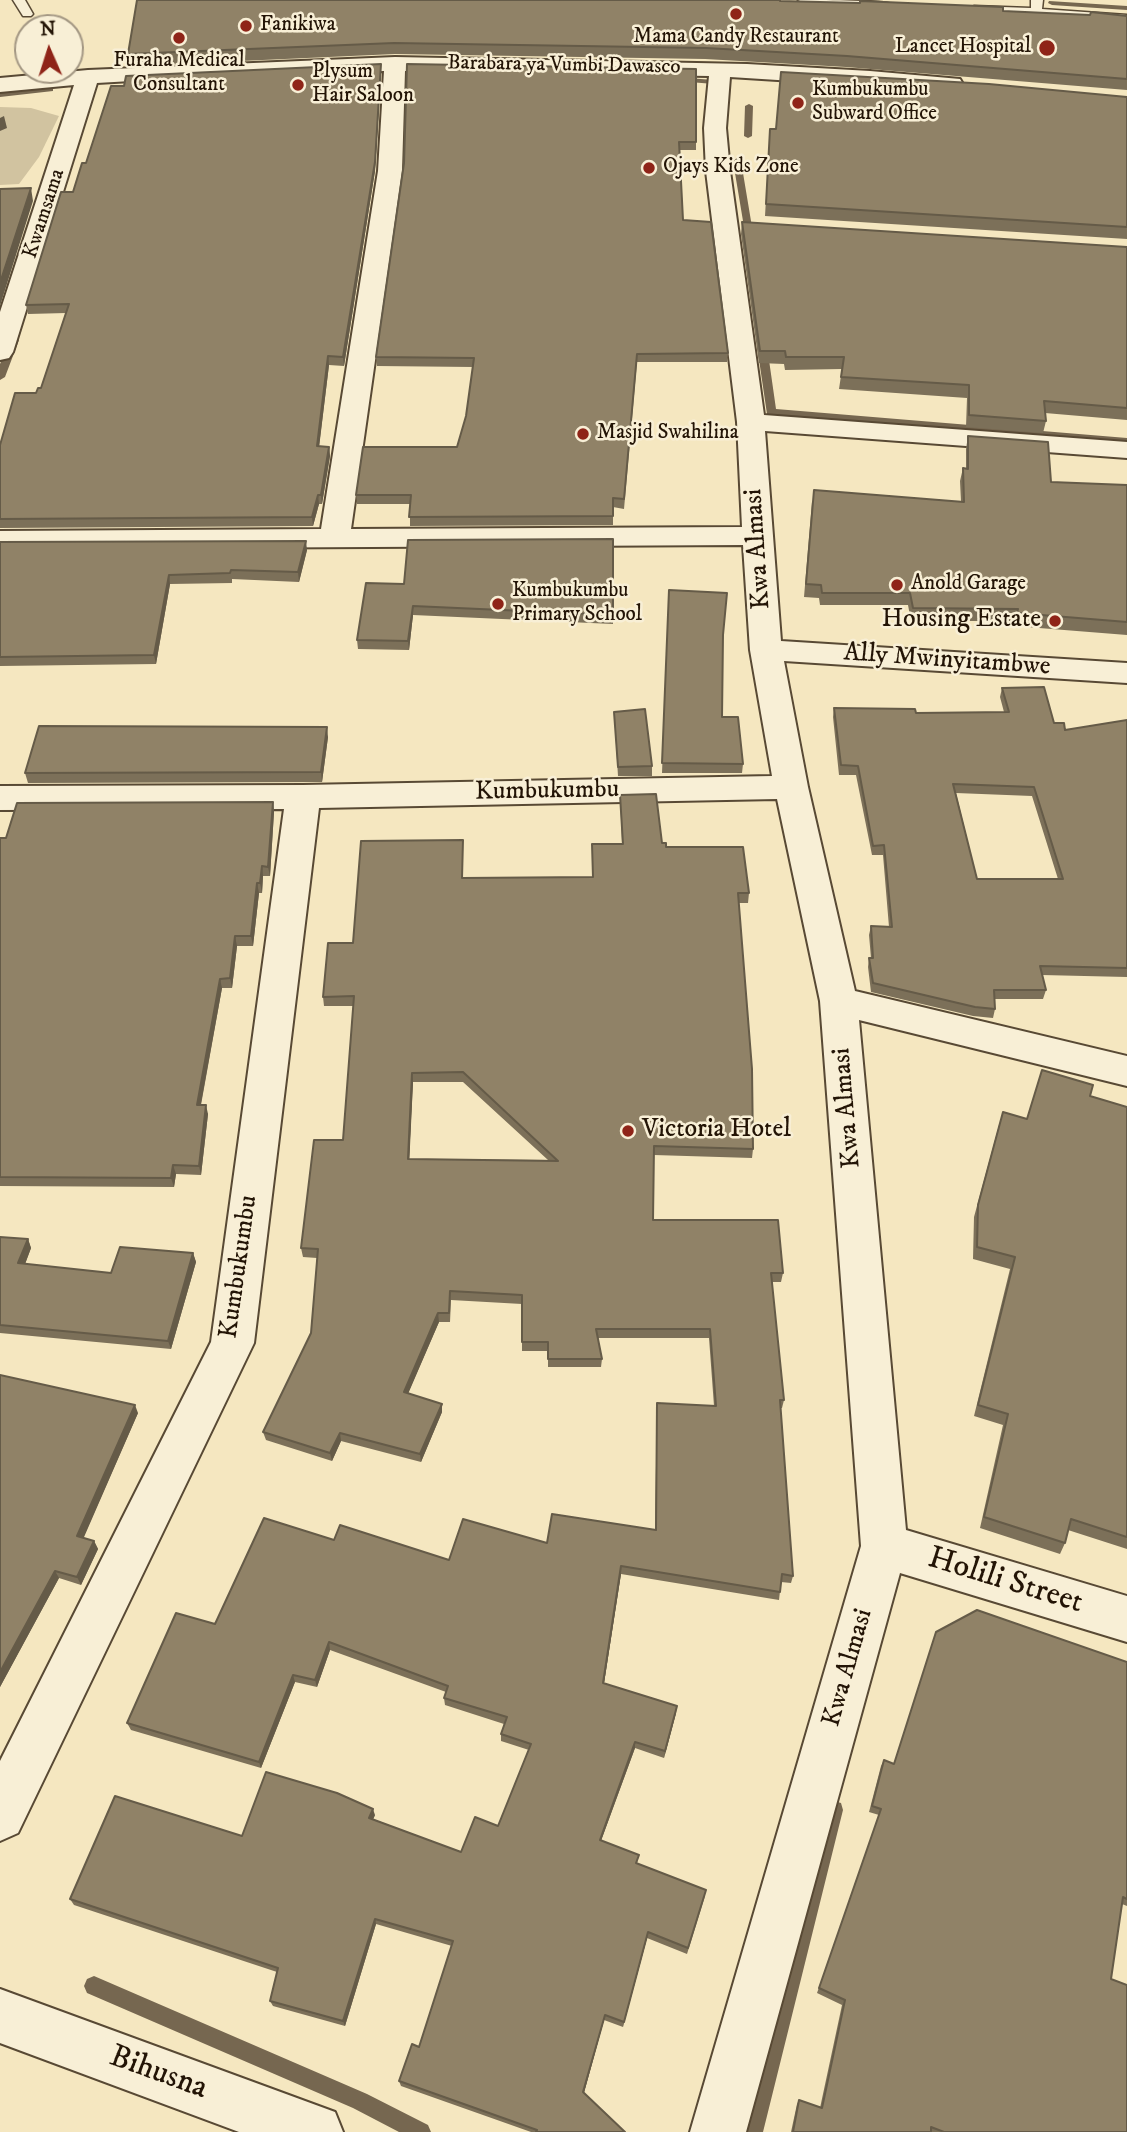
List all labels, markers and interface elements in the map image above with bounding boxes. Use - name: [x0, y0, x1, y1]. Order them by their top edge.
- marker: Mama Candy Restaurant: [728, 6, 744, 22]
- place label: Fanikiwa: [260, 13, 336, 39]
- north arrow: [14, 14, 84, 84]
- text: N: [40, 18, 56, 41]
- marker: Fanikiwa: [238, 18, 254, 34]
- place label: Mama Candy Restaurant: [633, 25, 839, 51]
- marker: Furaha Medical Consultant: [171, 30, 187, 46]
- place label: Lancet Hospital: [895, 35, 1031, 61]
- marker: Lancet Hospital: [1037, 38, 1057, 58]
- place label: Furaha Medical Consultant: [113, 49, 245, 99]
- street label: Barabara ya Vumbi Dawasco: [447, 51, 681, 81]
- place label: Plysum Hair Saloon: [312, 60, 414, 110]
- marker: Plysum Hair Saloon: [290, 77, 306, 93]
- place label: Kumbukumbu Subward Office: [812, 78, 937, 128]
- marker: Kumbukumbu Subward Office: [790, 95, 806, 111]
- place label: Ojays Kids Zone: [663, 155, 799, 181]
- marker: Ojays Kids Zone: [641, 160, 657, 176]
- street label: Kwamsama: [19, 166, 71, 262]
- place label: Masjid Swahilina: [597, 421, 739, 447]
- marker: Masjid Swahilina: [575, 426, 591, 442]
- street label: Kwa Almasi: [739, 488, 779, 610]
- place label: Anold Garage: [911, 572, 1026, 598]
- marker: Anold Garage: [889, 577, 905, 593]
- place label: Kumbukumbu Primary School: [512, 579, 642, 629]
- marker: Kumbukumbu Primary School: [490, 596, 506, 612]
- place label: Housing Estate: [882, 605, 1041, 637]
- marker: Housing Estate: [1047, 613, 1063, 629]
- street label: Ally Mwinyitambwe: [843, 638, 1051, 684]
- street label: Kumbukumbu: [475, 775, 619, 809]
- street label: Kwa Almasi: [827, 1046, 869, 1170]
- place label: Victoria Hotel: [642, 1115, 791, 1147]
- marker: Victoria Hotel: [620, 1123, 636, 1139]
- street label: Kumbukumbu: [215, 1193, 265, 1341]
- street label: Holili Street: [923, 1540, 1087, 1624]
- street label: Kwa Almasi: [817, 1606, 881, 1730]
- street label: Bihusna: [104, 2039, 212, 2109]

